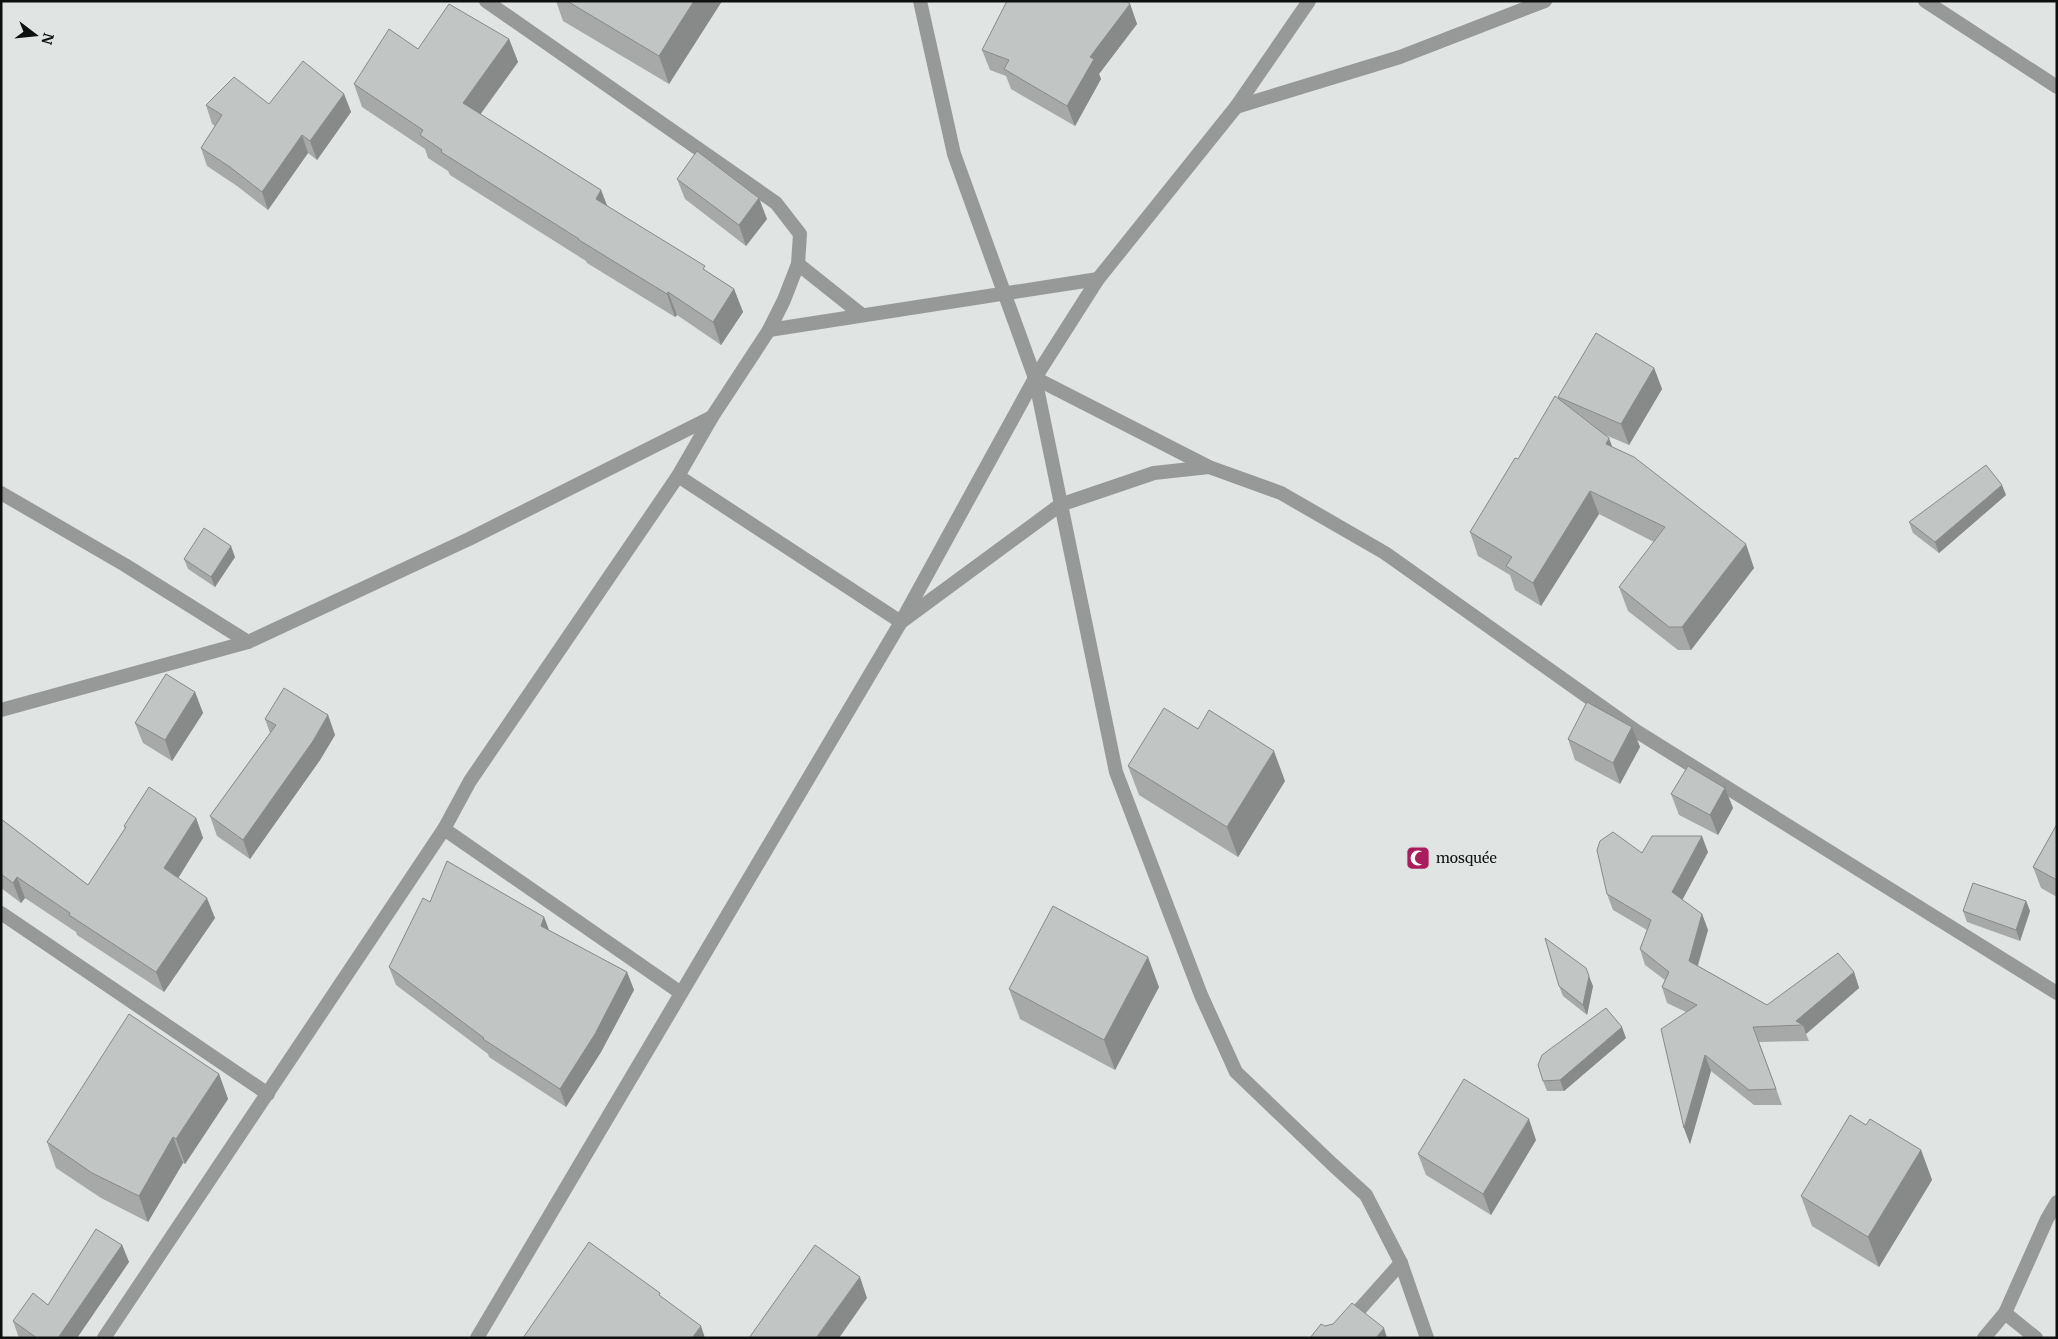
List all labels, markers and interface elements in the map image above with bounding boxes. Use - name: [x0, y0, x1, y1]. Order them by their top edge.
- north arrow: [10, 10, 60, 60]
- text: N: [37, 31, 58, 46]
- mosque icon: mosquée: [1405, 845, 1431, 871]
- place label: mosquée: [1436, 849, 1497, 867]

